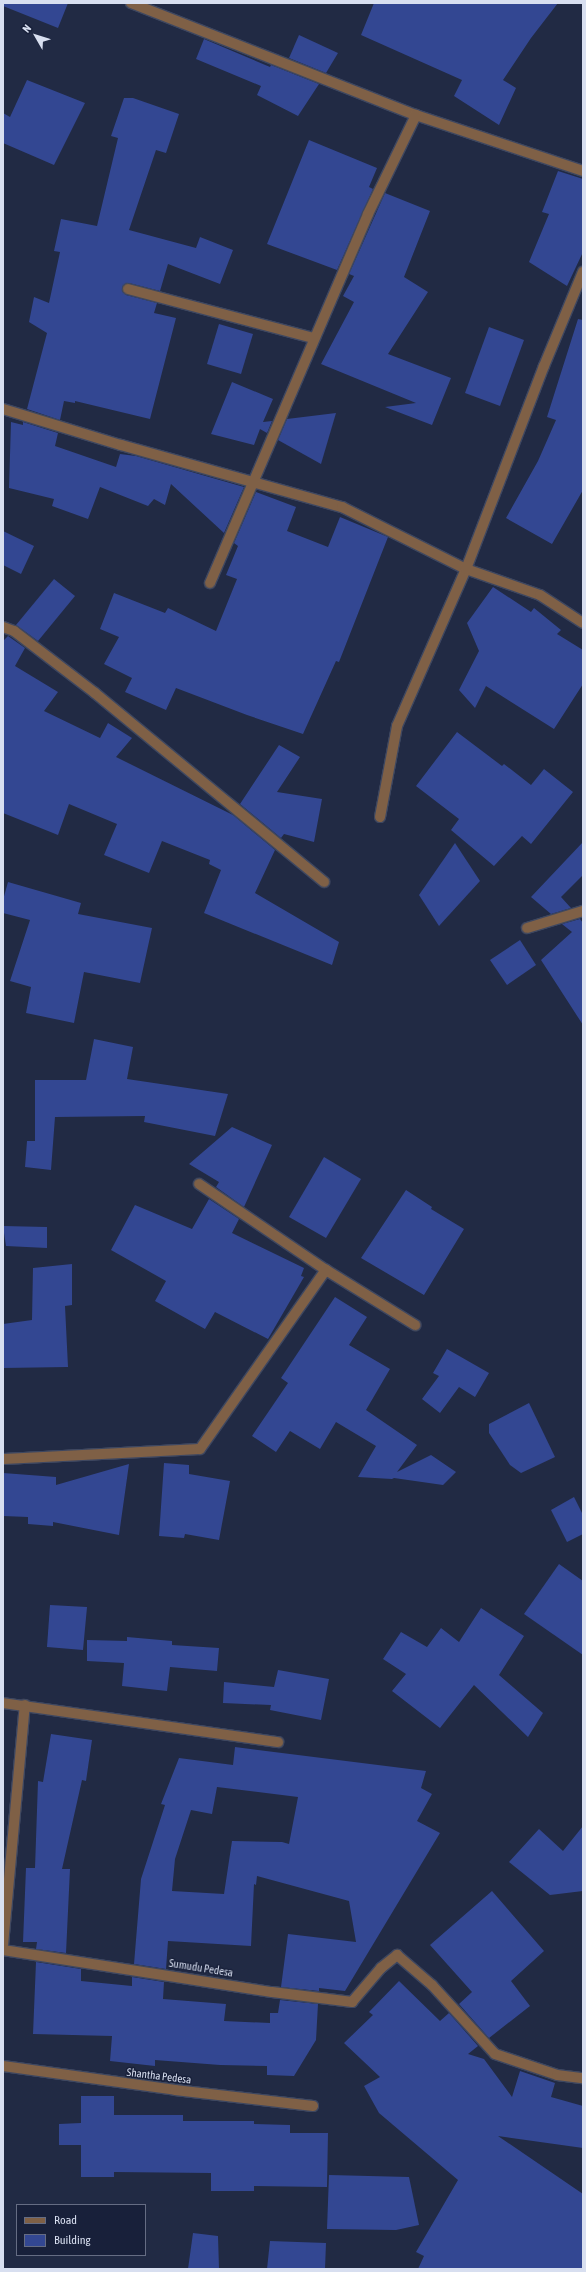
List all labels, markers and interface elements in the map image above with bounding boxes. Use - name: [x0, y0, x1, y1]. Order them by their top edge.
- north arrow: [16, 16, 56, 56]
- text: N: [20, 22, 33, 35]
- street label: Sumudu Pedesa: [168, 1956, 234, 1980]
- street label: Shantha Pedesa: [126, 2065, 192, 2087]
- legend: [16, 2204, 146, 2256]
- text: Road: [54, 2213, 77, 2227]
- text: Building: [54, 2233, 91, 2247]

